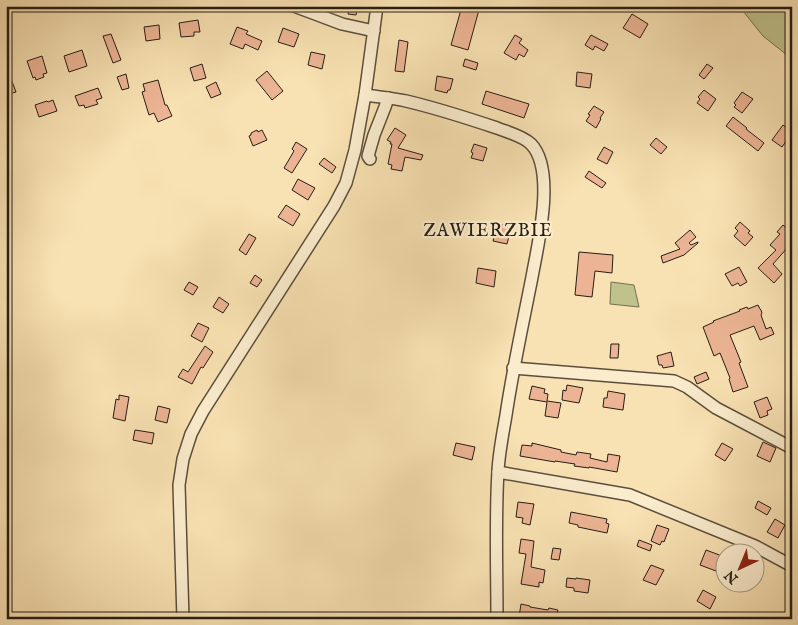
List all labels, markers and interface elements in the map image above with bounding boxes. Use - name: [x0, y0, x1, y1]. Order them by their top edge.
- district label: ZAWIERZBIE: [423, 220, 553, 243]
- north arrow: [716, 542, 766, 592]
- text: N: [721, 566, 743, 588]

